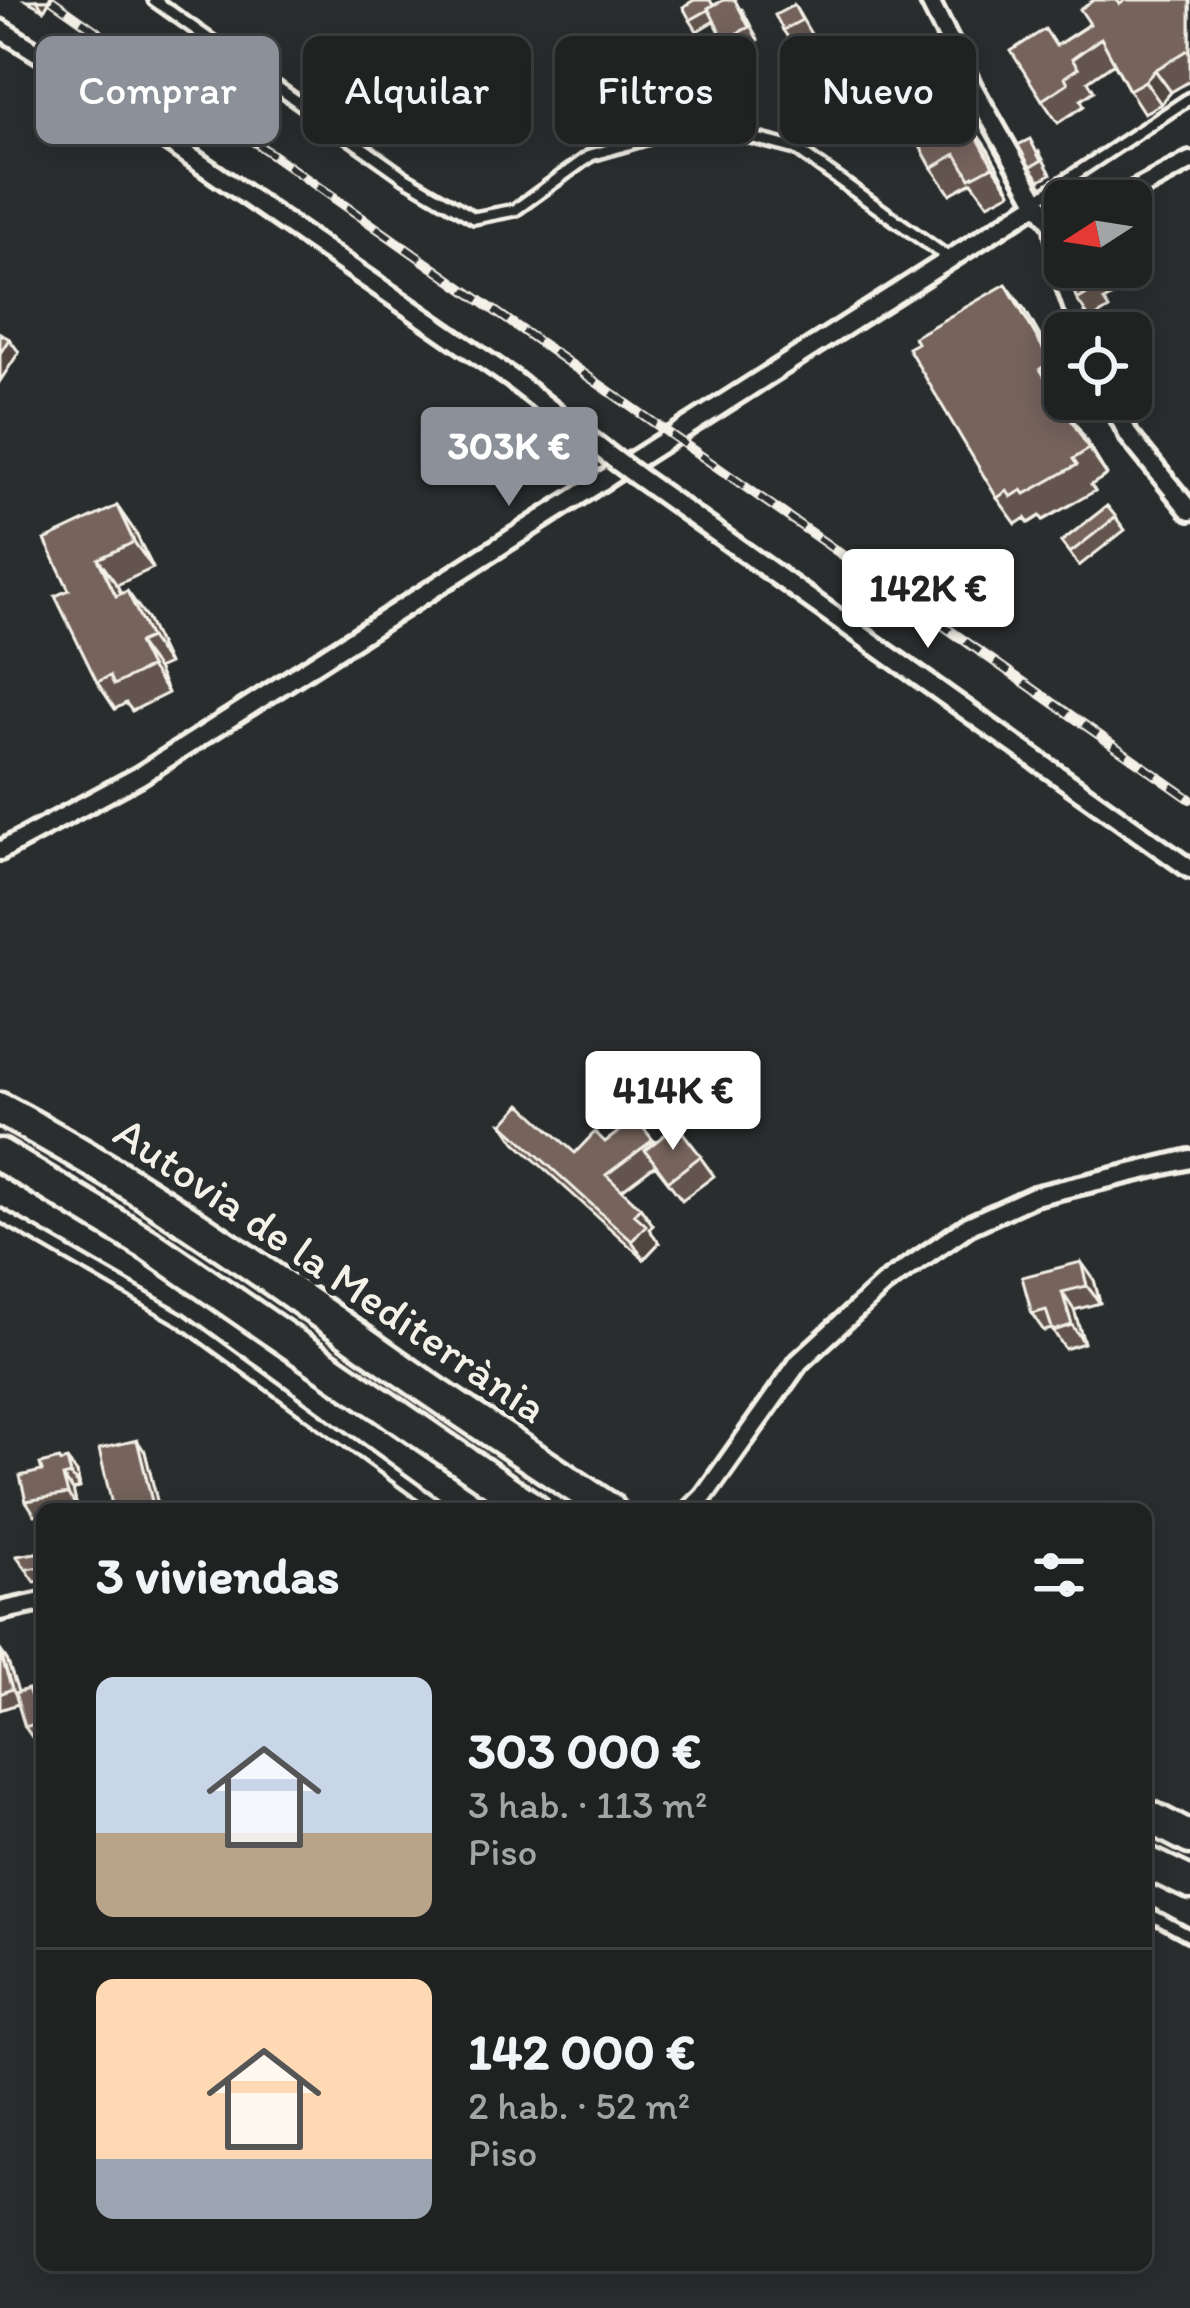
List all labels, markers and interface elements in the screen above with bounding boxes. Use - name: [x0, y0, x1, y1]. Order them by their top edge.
- chip: Comprar: [36, 36, 279, 144]
- chip: Alquilar: [303, 36, 531, 144]
- chip: Filtros: [555, 36, 756, 144]
- chip: Nuevo: [780, 36, 976, 144]
- north arrow: [1044, 180, 1152, 288]
- map controls: [1044, 180, 1152, 420]
- button: locate: [1044, 312, 1152, 420]
- pin: 303K €: [411, 407, 607, 509]
- text: 303K €: [448, 422, 570, 469]
- pin: 142K €: [830, 549, 1026, 651]
- text: 142K €: [869, 564, 987, 611]
- pin: 414K €: [575, 1051, 771, 1153]
- text: 414K €: [613, 1066, 733, 1113]
- street label: Autovia de la Mediterrània: [105, 1104, 557, 1434]
- icon: filters: [1026, 1542, 1092, 1608]
- text: 3 viviendas: [96, 1545, 340, 1606]
- text: 303 000 €: [468, 1720, 701, 1781]
- icon: home: [192, 1725, 336, 1869]
- text: 3 hab. · 113 m²: [468, 1781, 707, 1828]
- text: Piso: [468, 1828, 537, 1875]
- text: 142 000 €: [468, 2021, 695, 2082]
- icon: home: [192, 2027, 336, 2171]
- text: 2 hab. · 52 m²: [468, 2082, 690, 2129]
- text: Piso: [468, 2129, 537, 2176]

